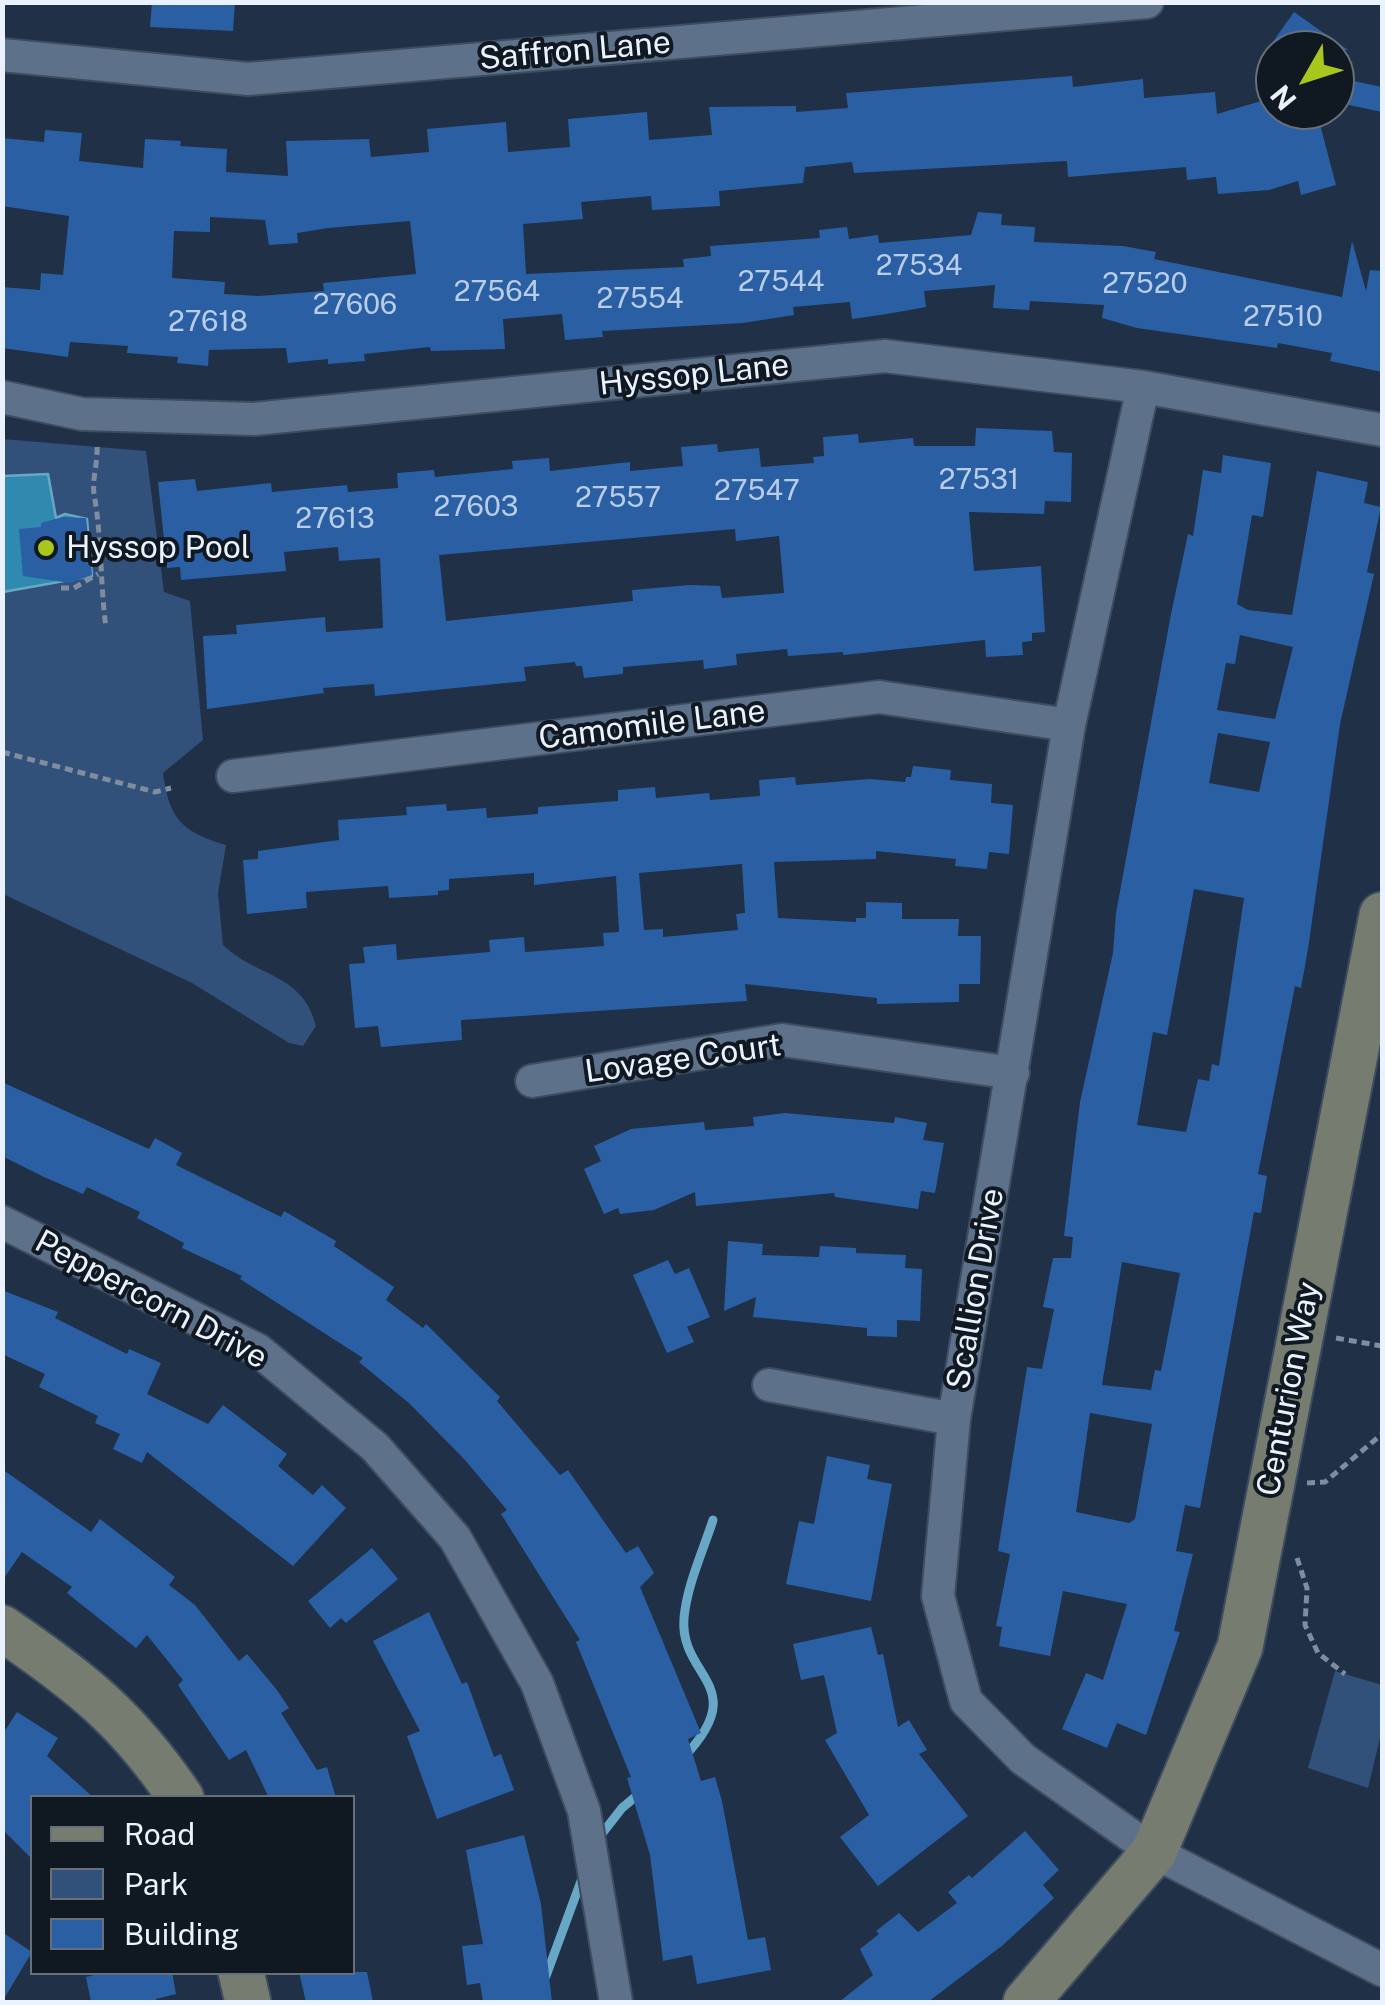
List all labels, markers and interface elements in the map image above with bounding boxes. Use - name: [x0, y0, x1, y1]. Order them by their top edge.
- street label: Saffron Lane: [478, 24, 672, 78]
- north arrow: [1255, 30, 1355, 130]
- text: N: [1263, 79, 1303, 117]
- house number: 27534: [876, 249, 962, 283]
- house number: 27544: [738, 265, 824, 299]
- house number: 27520: [1102, 267, 1188, 301]
- house number: 27564: [454, 275, 540, 309]
- house number: 27554: [597, 282, 683, 316]
- house number: 27606: [313, 288, 397, 322]
- house number: 27510: [1243, 300, 1323, 334]
- house number: 27618: [168, 305, 248, 339]
- street label: Hyssop Lane: [597, 346, 791, 404]
- house number: 27531: [939, 463, 1019, 497]
- house number: 27547: [714, 474, 800, 508]
- house number: 27557: [575, 481, 661, 515]
- house number: 27603: [434, 490, 518, 524]
- house number: 27613: [295, 502, 375, 536]
- place label: Hyssop Pool: [66, 529, 251, 567]
- marker: Hyssop Pool: [35, 537, 57, 559]
- street label: Camomile Lane: [536, 692, 768, 758]
- street label: Lovage Court: [582, 1026, 784, 1092]
- street label: Scallion Drive: [939, 1185, 1013, 1393]
- street label: Peppercorn Drive: [28, 1223, 274, 1377]
- street label: Centurion Way: [1249, 1279, 1329, 1499]
- legend: [30, 1795, 355, 1975]
- text: Road: [124, 1816, 195, 1852]
- text: Park: [124, 1866, 188, 1902]
- text: Building: [124, 1916, 239, 1952]

